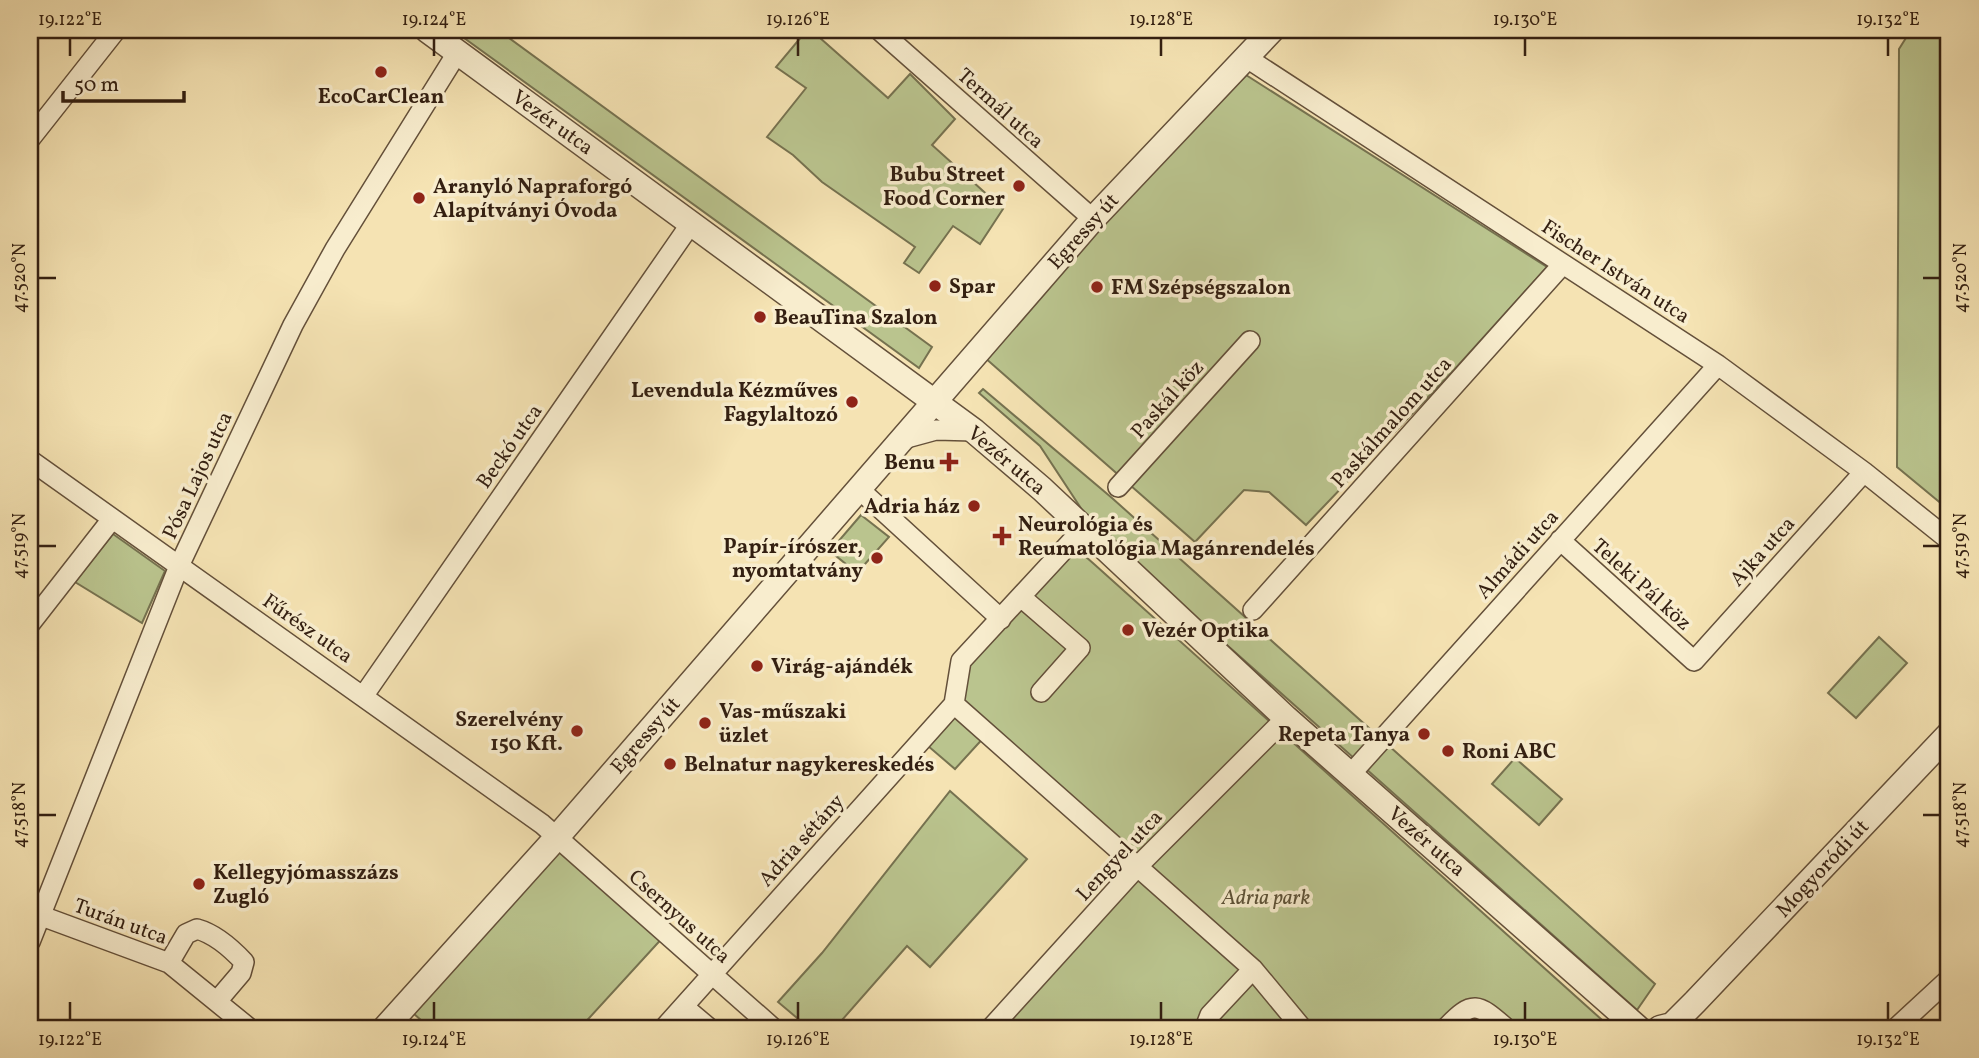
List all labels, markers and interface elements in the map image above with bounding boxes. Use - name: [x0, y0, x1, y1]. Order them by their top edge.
- text: 19.122°E: [38, 8, 102, 33]
- text: 19.124°E: [402, 8, 466, 33]
- text: 19.126°E: [766, 8, 830, 33]
- text: 19.128°E: [1129, 8, 1193, 33]
- text: 19.130°E: [1493, 8, 1557, 33]
- text: 19.132°E: [1856, 8, 1920, 33]
- scale bar: [63, 60, 184, 104]
- street label: Termál utca: [950, 62, 1050, 156]
- marker: EcoCarClean: [373, 64, 389, 80]
- text: 50 m: [74, 71, 119, 100]
- place label: EcoCarClean: [318, 83, 444, 112]
- street label: Vezér utca: [505, 84, 599, 163]
- place label: Bubu Street Food Corner: [883, 161, 1005, 214]
- place label: Aranyló Napraforgó Alapítványi Óvoda: [433, 173, 632, 226]
- marker: Bubu Street Food Corner: [1011, 178, 1027, 194]
- street label: Egressy út: [1042, 187, 1126, 277]
- marker: Aranyló Napraforgó Alapítványi Óvoda: [411, 190, 427, 206]
- street label: Fischer István utca: [1535, 213, 1695, 331]
- text: 47.520°N: [8, 243, 33, 313]
- text: 47.520°N: [1949, 243, 1974, 313]
- place label: Spar: [949, 273, 995, 302]
- place label: FM Szépségszalon: [1111, 274, 1291, 303]
- marker: Spar: [927, 278, 943, 294]
- marker: FM Szépségszalon: [1089, 279, 1105, 295]
- place label: BeauTina Szalon: [774, 304, 938, 333]
- marker: BeauTina Szalon: [752, 309, 768, 325]
- street label: Paskálmalom utca: [1325, 351, 1459, 495]
- street label: Paskál köz: [1125, 354, 1211, 446]
- place label: Levendula Kézműves Fagylaltozó: [631, 377, 838, 430]
- marker: Levendula Kézműves Fagylaltozó: [844, 394, 860, 410]
- street label: Beckó utca: [470, 399, 550, 495]
- street label: Pósa Lajos utca: [156, 407, 241, 544]
- street label: Vezér utca: [960, 420, 1052, 503]
- place label: Benu: [884, 449, 935, 478]
- marker: Benu: [941, 454, 957, 470]
- place label: Adria ház: [864, 493, 960, 522]
- marker: Adria ház: [966, 498, 982, 514]
- street label: Almádi utca: [1470, 504, 1566, 606]
- place label: Neurológia és Reumatológia Magánrendelés: [1018, 511, 1315, 564]
- street label: Ajka utca: [1724, 511, 1802, 593]
- text: 47.519°N: [8, 513, 33, 579]
- text: 47.519°N: [1949, 513, 1974, 579]
- marker: Neurológia és Reumatológia Magánrendelés: [992, 526, 1012, 546]
- place label: Papír-írószer, nyomtatvány: [723, 533, 863, 586]
- street label: Teleki Pál köz: [1585, 533, 1697, 638]
- marker: Papír-írószer, nyomtatvány: [869, 550, 885, 566]
- street label: Fűrész utca: [256, 587, 358, 671]
- place label: Vezér Optika: [1142, 617, 1269, 646]
- marker: Vezér Optika: [1120, 622, 1136, 638]
- place label: Virág-ajándék: [771, 653, 913, 682]
- marker: Virág-ajándék: [749, 658, 765, 674]
- street label: Egressy út: [604, 691, 688, 781]
- place label: Vas-műszaki üzlet: [719, 698, 846, 751]
- place label: Szerelvény 150 Kft.: [455, 706, 563, 759]
- marker: Vas-műszaki üzlet: [697, 715, 713, 731]
- place label: Repeta Tanya: [1278, 721, 1410, 750]
- marker: Szerelvény 150 Kft.: [569, 723, 585, 739]
- marker: Repeta Tanya: [1416, 726, 1432, 742]
- place label: Roni ABC: [1462, 738, 1556, 767]
- marker: Roni ABC: [1440, 743, 1456, 759]
- place label: Belnatur nagykereskedés: [684, 751, 934, 780]
- marker: Belnatur nagykereskedés: [662, 756, 678, 772]
- text: 47.518°N: [8, 782, 33, 848]
- text: 47.518°N: [1949, 782, 1974, 848]
- street label: Adria sétány: [753, 788, 852, 894]
- street label: Vezér utca: [1381, 800, 1471, 884]
- street label: Lengyel utca: [1070, 804, 1170, 908]
- street label: Mogyoródi út: [1770, 813, 1876, 925]
- place label: Kellegyjómasszázs Zugló: [213, 859, 399, 912]
- street label: Csernyus utca: [622, 863, 736, 971]
- marker: Kellegyjómasszázs Zugló: [191, 876, 207, 892]
- park label: Adria park: [1221, 884, 1311, 913]
- street label: Turán utca: [70, 892, 171, 953]
- text: 19.122°E: [38, 1028, 102, 1053]
- text: 19.124°E: [402, 1028, 466, 1053]
- text: 19.126°E: [766, 1028, 830, 1053]
- text: 19.128°E: [1129, 1028, 1193, 1053]
- text: 19.130°E: [1493, 1028, 1557, 1053]
- text: 19.132°E: [1856, 1028, 1920, 1053]

